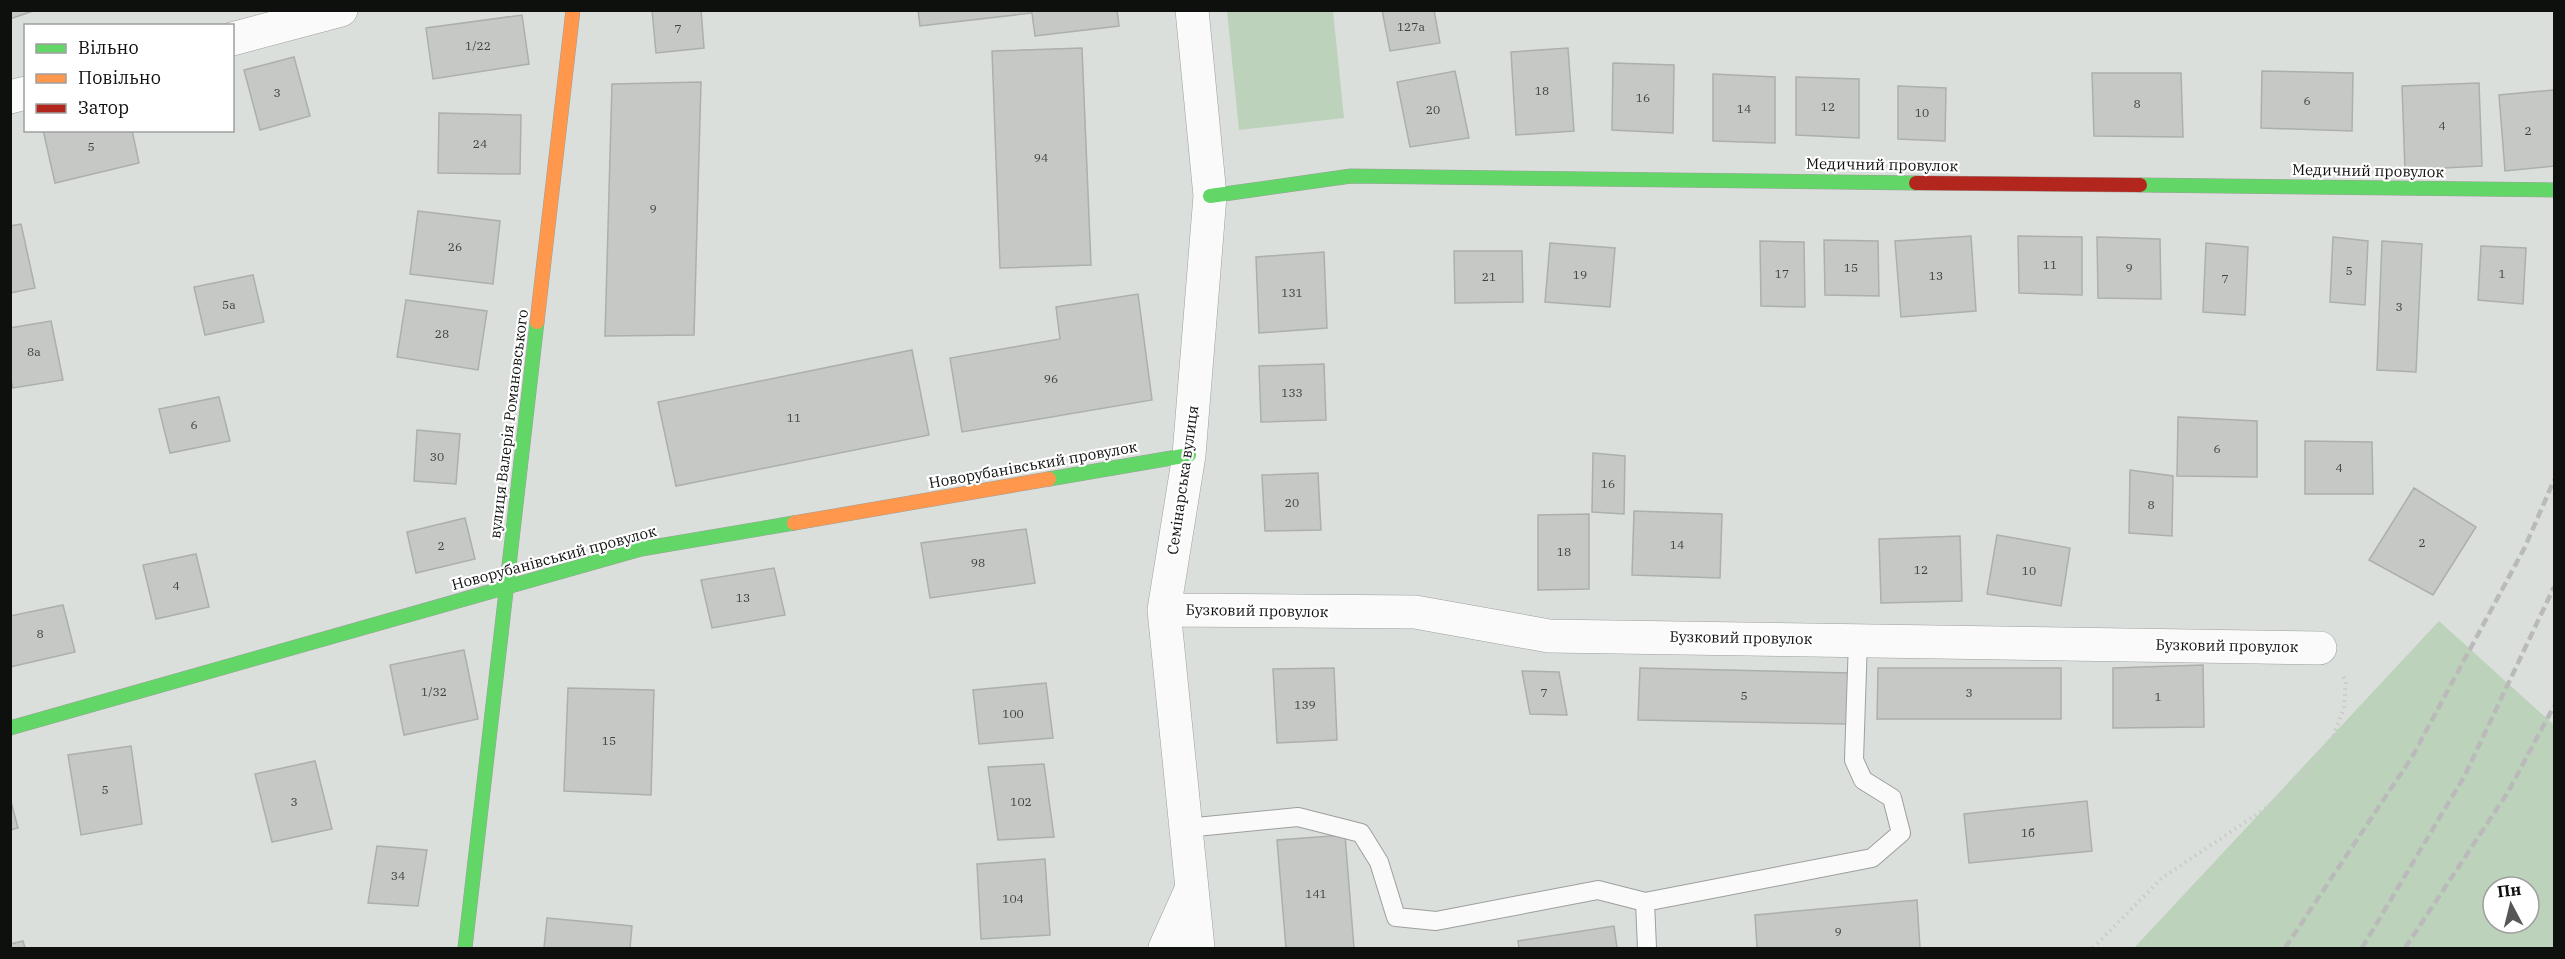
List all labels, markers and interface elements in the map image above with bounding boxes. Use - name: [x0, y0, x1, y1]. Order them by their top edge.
- house number: 127а: [1397, 19, 1426, 34]
- house number: 7: [674, 21, 682, 36]
- legend: [24, 24, 234, 132]
- text: Вільно: [78, 36, 139, 59]
- house number: 1/22: [465, 38, 491, 53]
- text: Повільно: [78, 66, 161, 89]
- house number: 18: [1535, 83, 1549, 98]
- house number: 3: [273, 85, 281, 100]
- house number: 16: [1636, 90, 1650, 105]
- house number: 6: [2303, 93, 2311, 108]
- text: Затор: [78, 96, 129, 119]
- house number: 8: [2133, 96, 2141, 111]
- house number: 12: [1821, 99, 1835, 114]
- house number: 14: [1737, 101, 1751, 116]
- house number: 20: [1426, 102, 1440, 117]
- house number: 10: [1915, 105, 1929, 120]
- house number: 4: [2438, 118, 2446, 133]
- house number: 2: [2524, 123, 2532, 138]
- house number: 24: [473, 136, 487, 151]
- house number: 5: [87, 139, 95, 154]
- house number: 94: [1034, 150, 1048, 165]
- street label: Медичний провулок: [1806, 154, 1958, 175]
- street label: Медичний провулок: [2292, 160, 2444, 181]
- house number: 9: [649, 201, 657, 216]
- house number: 26: [448, 239, 462, 254]
- house number: 11: [2043, 257, 2057, 272]
- house number: 15: [1844, 260, 1858, 275]
- house number: 9: [2125, 260, 2133, 275]
- house number: 5: [2345, 263, 2353, 278]
- house number: 17: [1775, 266, 1789, 281]
- house number: 1: [2498, 266, 2506, 281]
- house number: 19: [1573, 267, 1587, 282]
- house number: 13: [1929, 268, 1943, 283]
- house number: 21: [1482, 269, 1496, 284]
- house number: 7: [2221, 271, 2229, 286]
- house number: 131: [1281, 285, 1303, 300]
- house number: 5а: [222, 297, 236, 312]
- house number: 3: [2395, 299, 2403, 314]
- street label: вулиця Валерія Романовського: [485, 308, 532, 540]
- house number: 28: [435, 326, 449, 341]
- house number: 8а: [27, 344, 41, 359]
- house number: 96: [1044, 371, 1058, 386]
- house number: 133: [1281, 385, 1303, 400]
- street label: Семінарська вулиця: [1163, 404, 1202, 556]
- house number: 11: [787, 410, 801, 425]
- house number: 6: [190, 417, 198, 432]
- street label: Новорубанівський провулок: [927, 437, 1139, 492]
- house number: 6: [2213, 441, 2221, 456]
- house number: 30: [430, 449, 444, 464]
- house number: 4: [2335, 460, 2343, 475]
- house number: 16: [1601, 476, 1615, 491]
- house number: 20: [1285, 495, 1299, 510]
- house number: 8: [2147, 497, 2155, 512]
- street label: Новорубанівський провулок: [449, 521, 659, 594]
- house number: 2: [2418, 535, 2426, 550]
- house number: 14: [1670, 537, 1684, 552]
- house number: 2: [437, 538, 445, 553]
- house number: 18: [1557, 544, 1571, 559]
- house number: 98: [971, 555, 985, 570]
- house number: 12: [1914, 562, 1928, 577]
- house number: 10: [2022, 563, 2036, 578]
- house number: 4: [172, 578, 180, 593]
- house number: 13: [736, 590, 750, 605]
- street label: Бузковий провулок: [1185, 600, 1329, 621]
- house number: 8: [36, 626, 44, 641]
- street label: Бузковий провулок: [1669, 627, 1813, 648]
- street label: Бузковий провулок: [2155, 635, 2299, 656]
- house number: 1/32: [421, 684, 447, 699]
- house number: 7: [1540, 685, 1548, 700]
- house number: 3: [1965, 685, 1973, 700]
- house number: 5: [1740, 688, 1748, 703]
- house number: 1: [2154, 689, 2162, 704]
- house number: 139: [1294, 697, 1316, 712]
- house number: 100: [1002, 706, 1024, 721]
- house number: 15: [602, 733, 616, 748]
- house number: 5: [101, 782, 109, 797]
- house number: 3: [290, 794, 298, 809]
- house number: 102: [1010, 794, 1032, 809]
- house number: 1б: [2021, 825, 2035, 840]
- house number: 34: [391, 868, 405, 883]
- north arrow: [2481, 875, 2541, 935]
- text: Пн: [2496, 879, 2522, 901]
- house number: 141: [1305, 886, 1327, 901]
- house number: 104: [1002, 891, 1024, 906]
- house number: 9: [1834, 924, 1842, 939]

